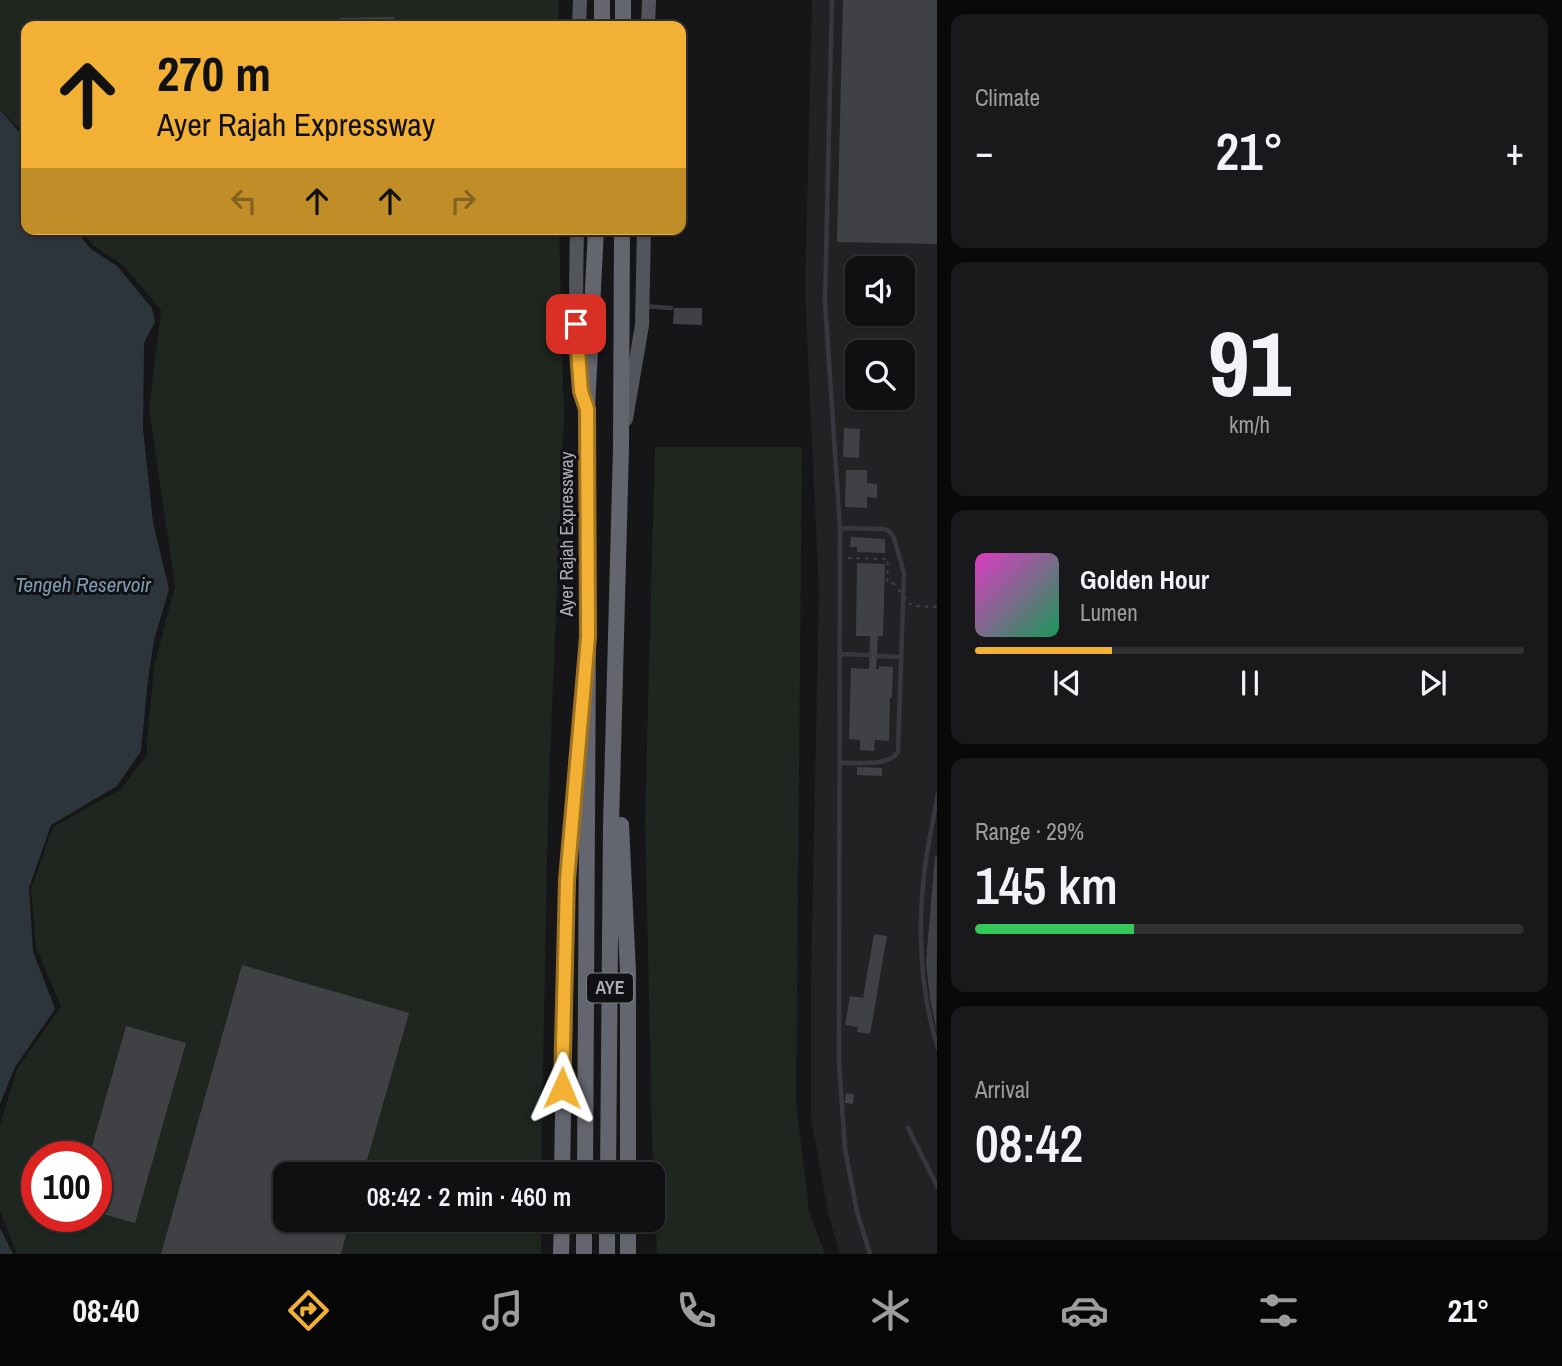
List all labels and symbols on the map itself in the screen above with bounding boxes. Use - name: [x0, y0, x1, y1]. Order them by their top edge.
- pin: [546, 294, 606, 354]
- street label: Ayer Rajah Expressway: [553, 451, 579, 618]
- water label: Tengeh Reservoir: [15, 570, 152, 599]
- road number: AYE: [587, 973, 633, 1002]
- position arrow: [525, 1051, 599, 1125]
- speed limit sign: 100: [21, 1141, 112, 1232]

